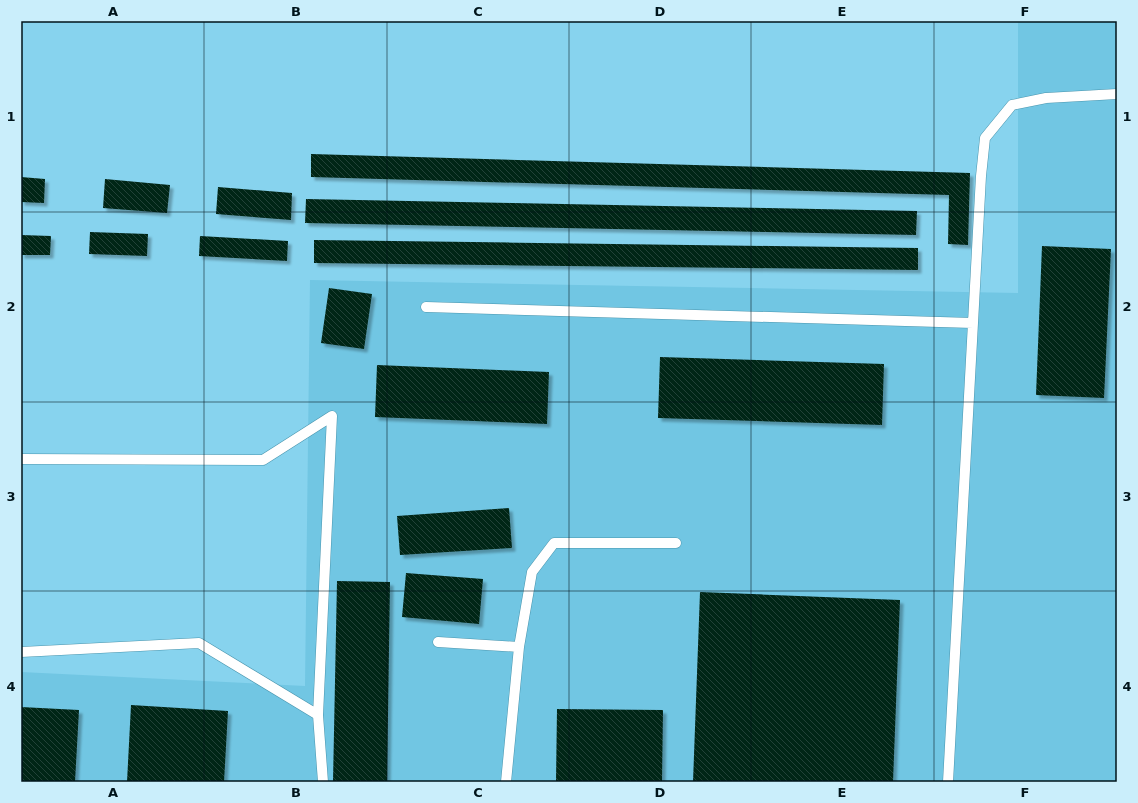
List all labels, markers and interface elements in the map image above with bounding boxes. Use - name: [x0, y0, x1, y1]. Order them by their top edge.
- text: A: [108, 4, 118, 19]
- text: B: [291, 4, 301, 19]
- text: C: [473, 4, 483, 19]
- text: D: [655, 4, 666, 19]
- text: E: [838, 4, 846, 19]
- text: F: [1021, 4, 1029, 19]
- text: 1: [6, 109, 16, 124]
- text: 1: [1122, 109, 1132, 124]
- text: 2: [6, 299, 16, 314]
- text: 2: [1122, 299, 1132, 314]
- text: 3: [6, 489, 16, 504]
- text: 3: [1122, 489, 1132, 504]
- text: 4: [6, 679, 16, 694]
- text: 4: [1122, 679, 1132, 694]
- text: A: [108, 785, 118, 800]
- text: B: [291, 785, 301, 800]
- text: C: [473, 785, 483, 800]
- text: D: [655, 785, 666, 800]
- text: E: [838, 785, 846, 800]
- text: F: [1021, 785, 1029, 800]

